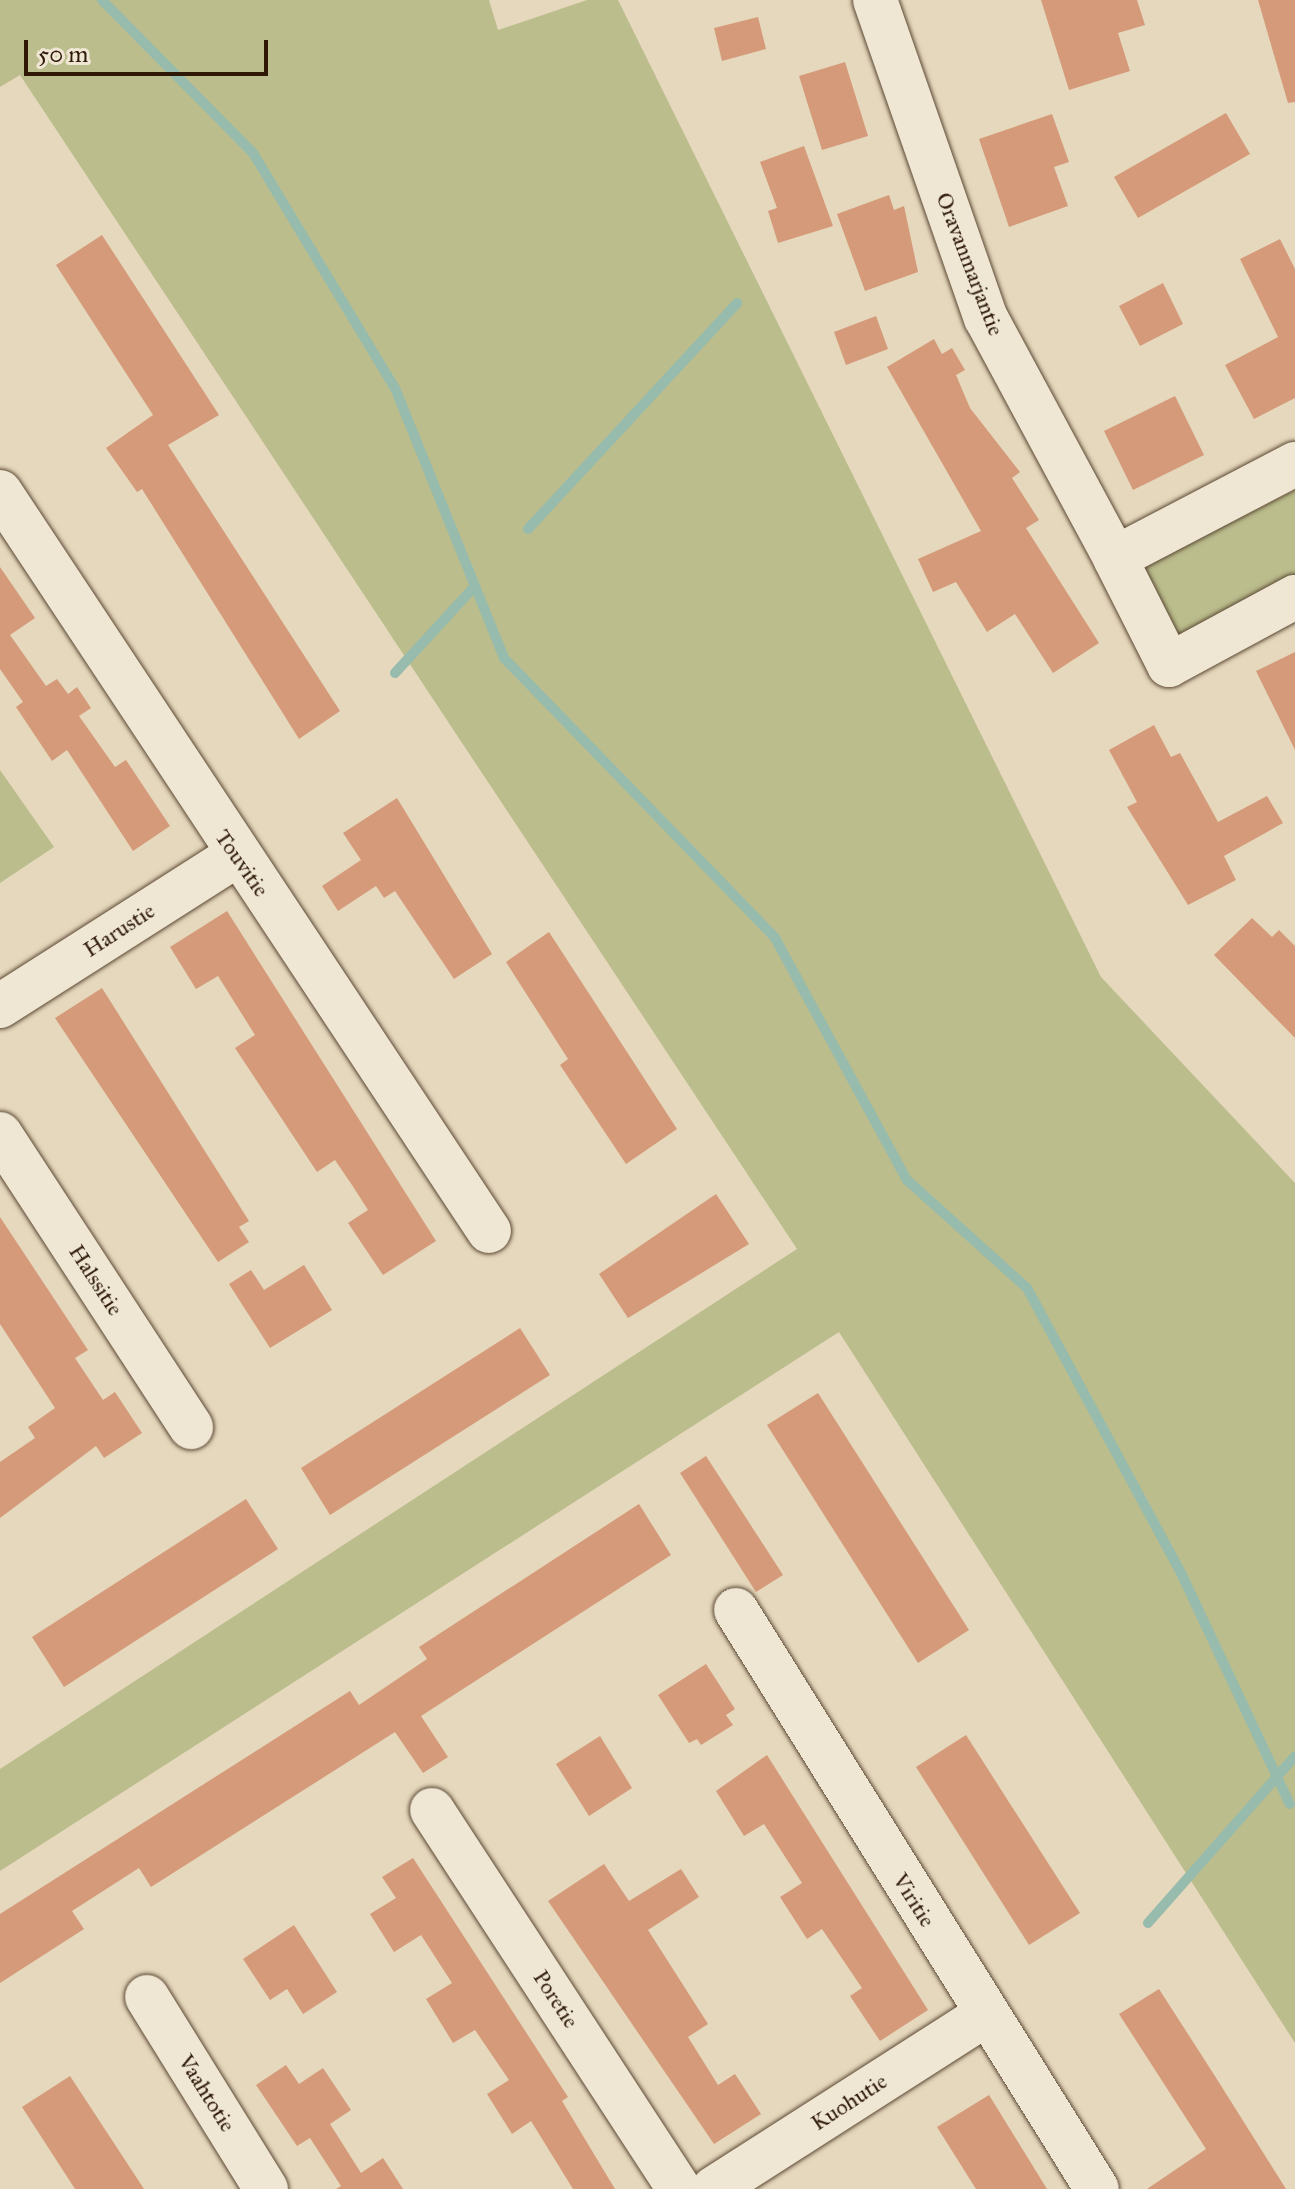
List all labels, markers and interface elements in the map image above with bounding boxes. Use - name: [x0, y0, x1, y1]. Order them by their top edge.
- scale bar: [28, 24, 272, 74]
- text: 50 m: [38, 39, 88, 69]
- street label: Oravanmarjantie: [931, 189, 1009, 339]
- street label: Touvitie: [209, 824, 275, 902]
- street label: Harustie: [79, 897, 159, 963]
- street label: Halssitie: [63, 1240, 129, 1320]
- street label: Viritie: [887, 1868, 941, 1932]
- street label: Poretie: [528, 1965, 584, 2033]
- street label: Vaahtotie: [173, 2049, 241, 2137]
- street label: Kuohutie: [806, 2068, 892, 2136]

